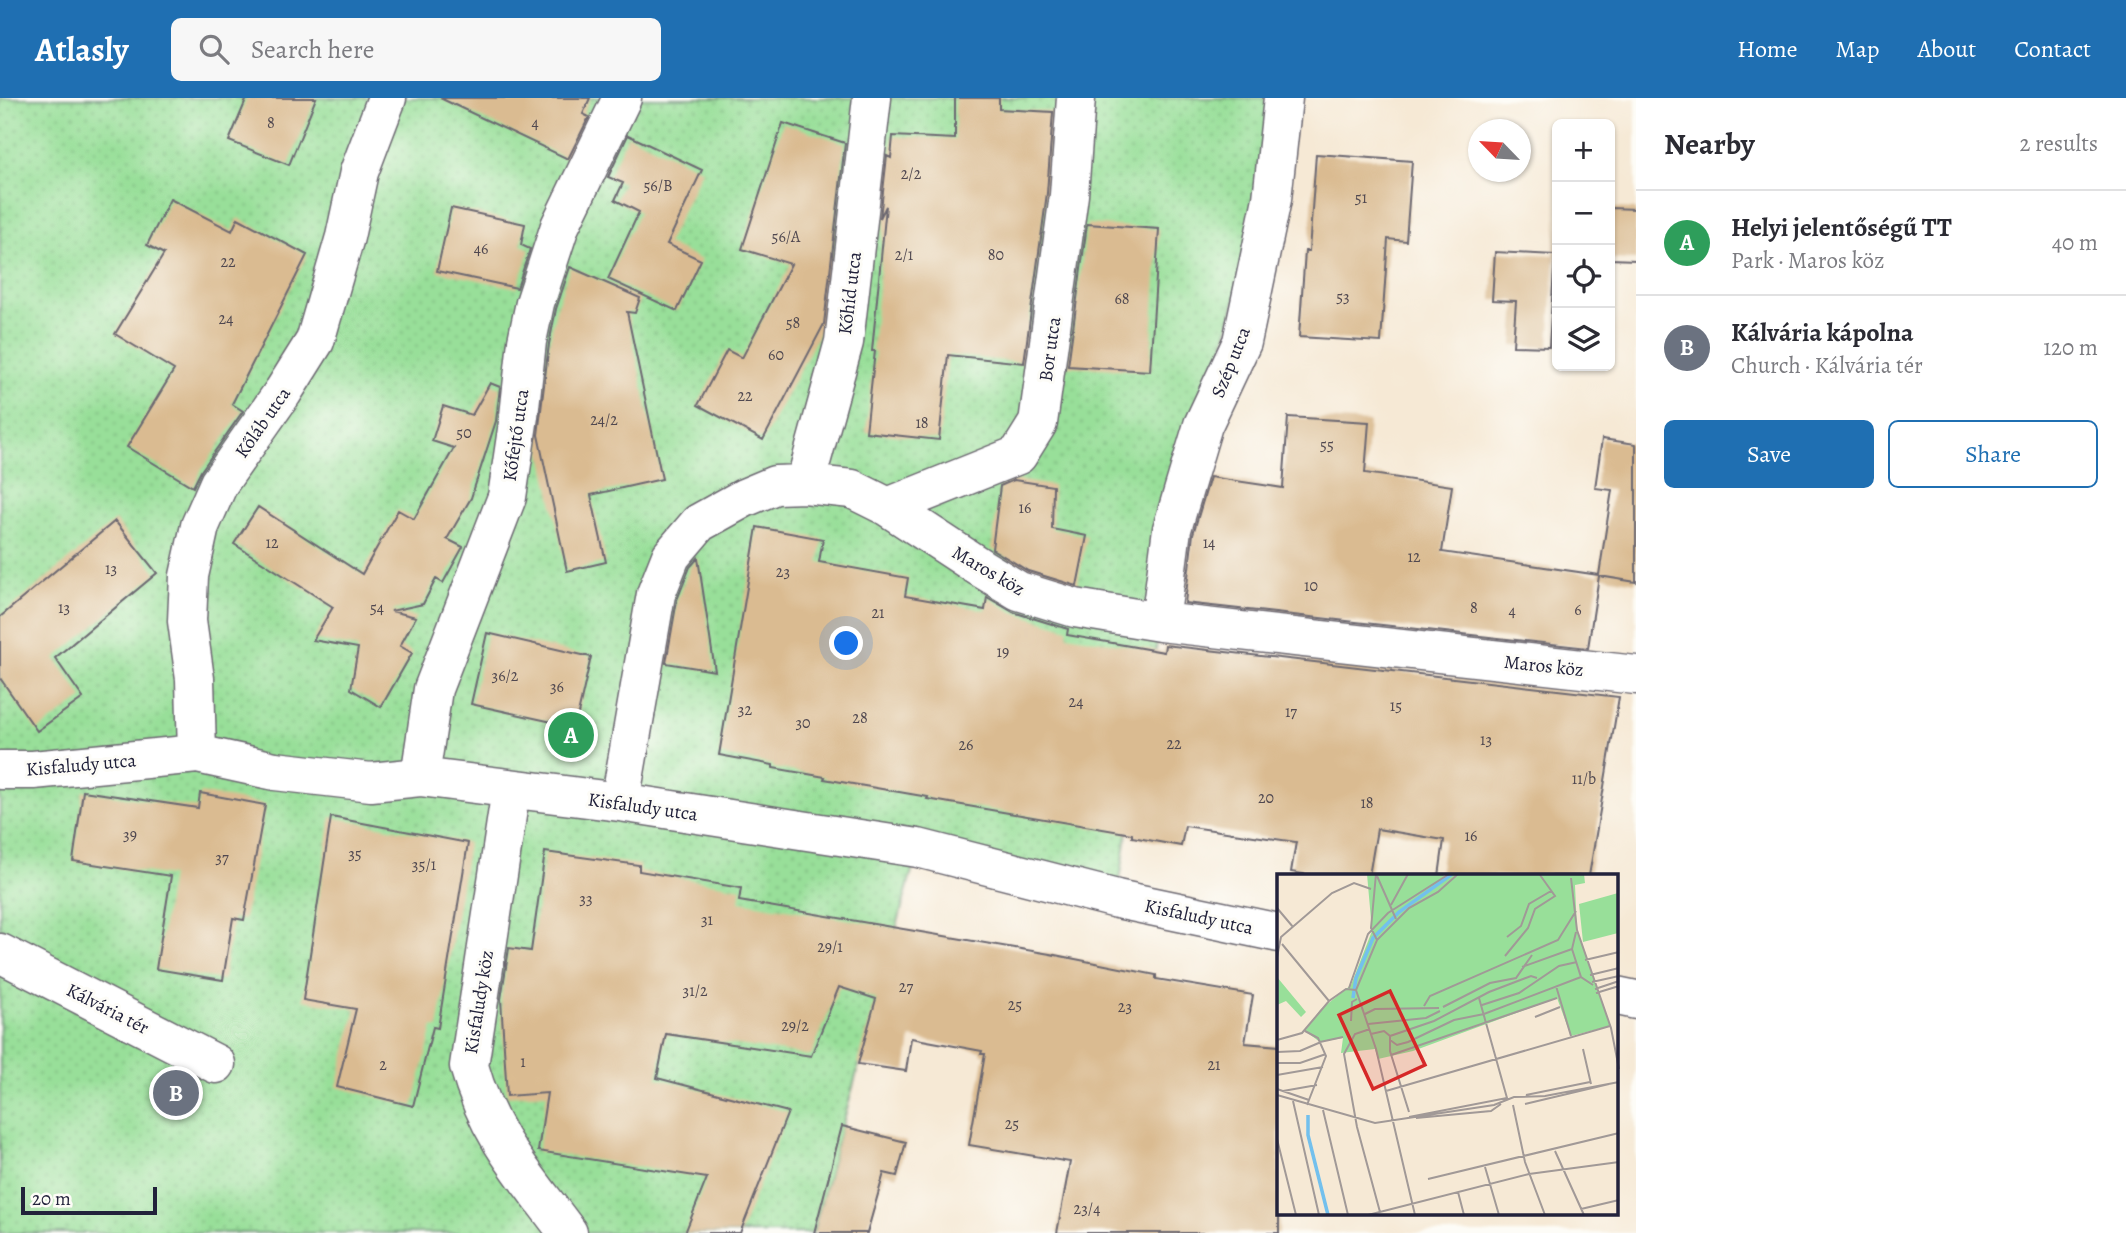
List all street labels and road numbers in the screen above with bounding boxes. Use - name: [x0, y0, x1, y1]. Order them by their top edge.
- street label: Kőhíd utca: [832, 250, 868, 336]
- street label: Bor utca: [1033, 315, 1067, 383]
- street label: Szép utca: [1205, 323, 1257, 402]
- street label: Kőláb utca: [229, 382, 297, 463]
- street label: Kőfejtő utca: [497, 387, 535, 483]
- street label: Maros köz: [947, 540, 1030, 602]
- street label: Maros köz: [1503, 649, 1585, 683]
- street label: Kisfaludy utca: [25, 747, 137, 783]
- street label: Kisfaludy utca: [586, 786, 700, 828]
- street label: Kisfaludy utca: [1142, 893, 1256, 941]
- street label: Kisfaludy köz: [458, 949, 500, 1056]
- street label: Kálvária tér: [62, 977, 153, 1041]

